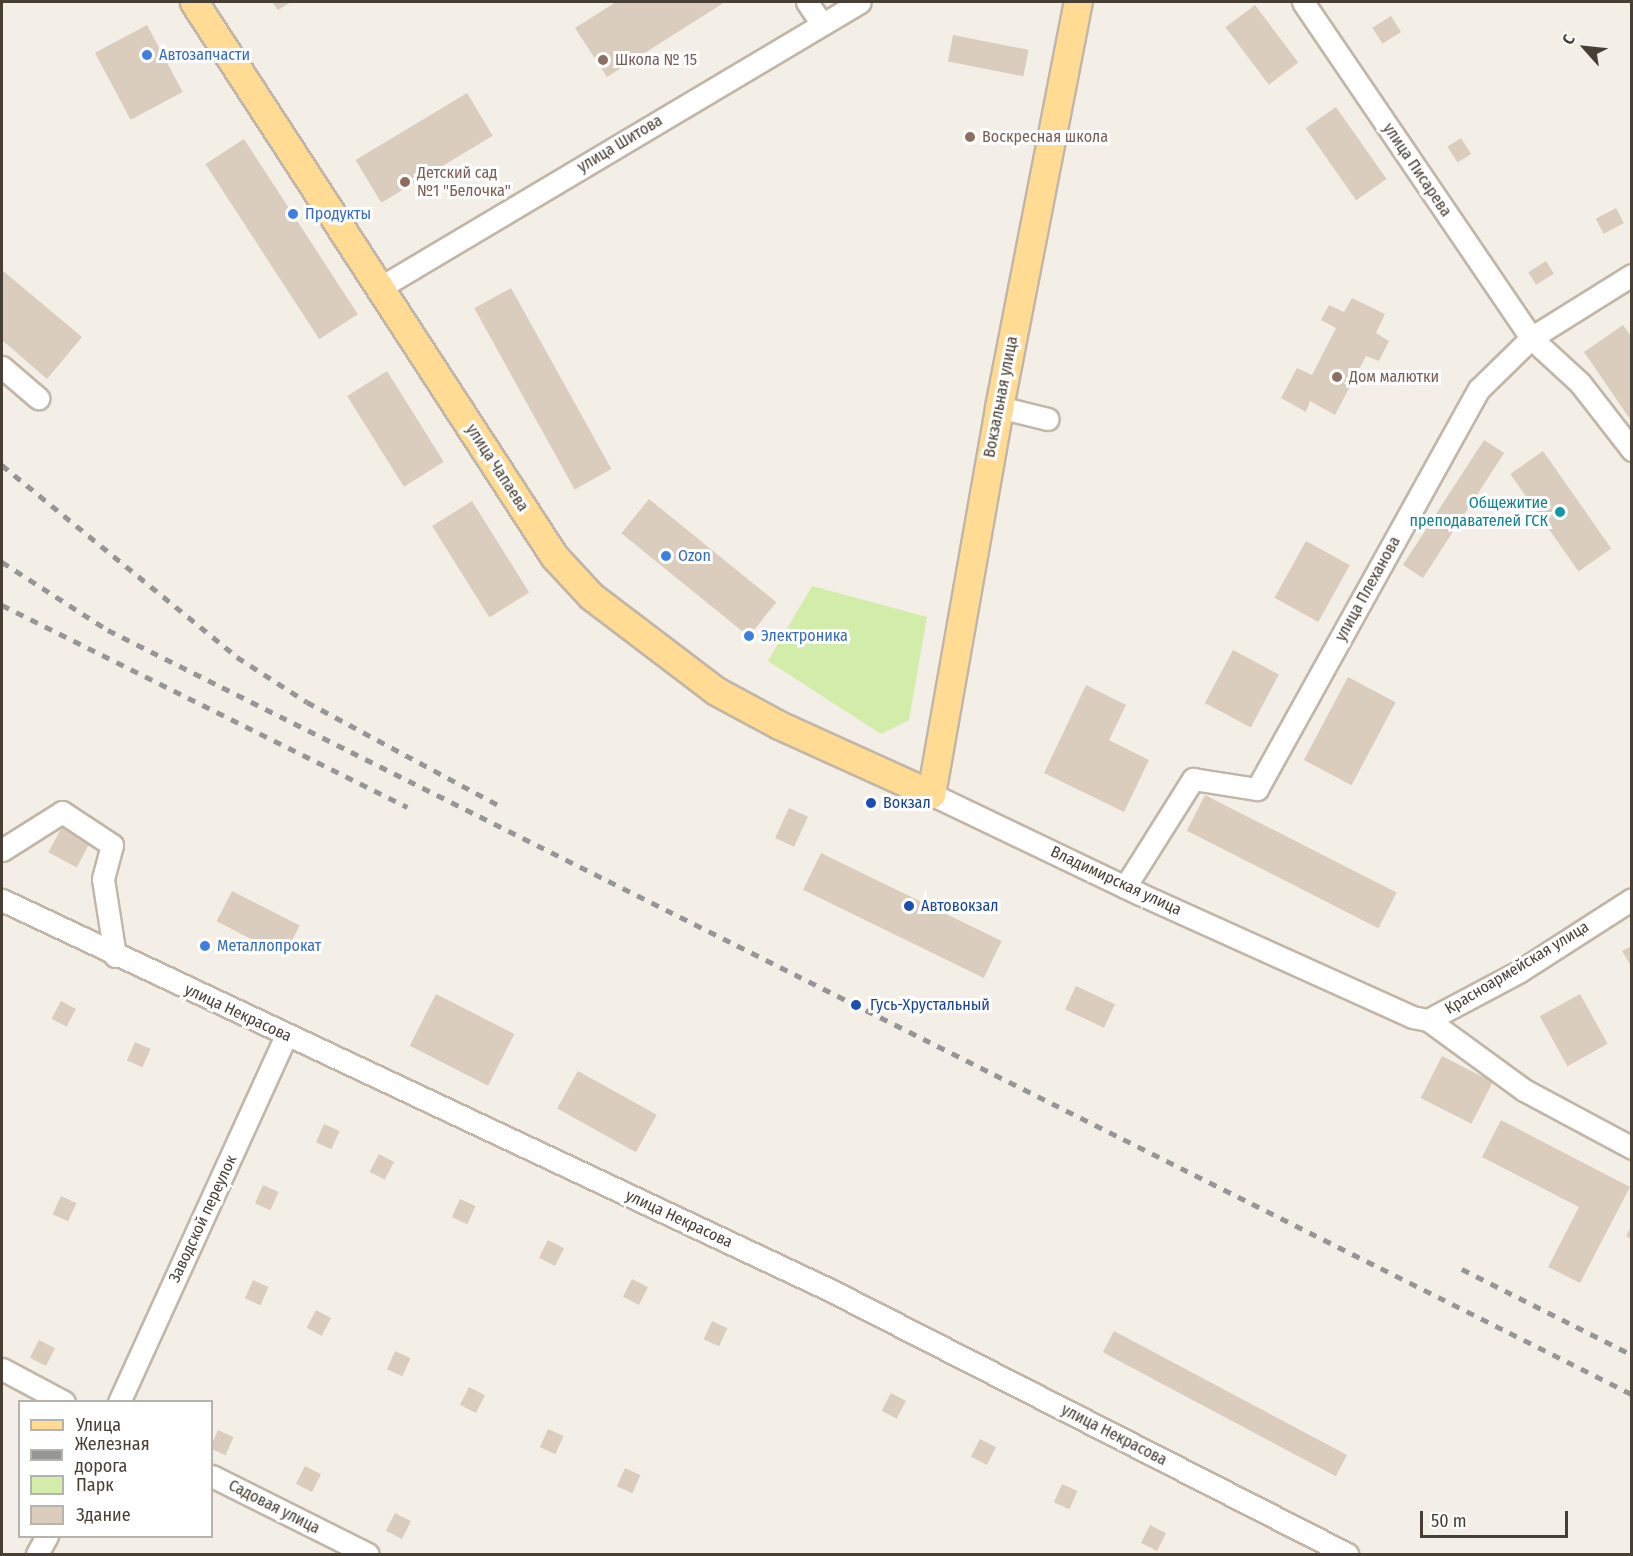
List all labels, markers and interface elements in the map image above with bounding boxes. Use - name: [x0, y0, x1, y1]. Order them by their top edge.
- north arrow: [1555, 18, 1615, 78]
- text: С: [1558, 32, 1579, 48]
- place label: Автозапчасти: [159, 45, 250, 65]
- marker: Автозапчасти: [140, 48, 154, 62]
- place label: Школа № 15: [615, 50, 697, 70]
- marker: Школа № 15: [596, 53, 610, 67]
- street label: улица Шитова: [574, 111, 666, 177]
- street label: улица Писарева: [1379, 120, 1455, 220]
- place label: Воскресная школа: [982, 127, 1108, 147]
- marker: Воскресная школа: [963, 130, 977, 144]
- place label: Детский сад №1 "Белочка": [417, 163, 511, 201]
- marker: Детский сад №1 "Белочка": [398, 175, 412, 189]
- place label: Продукты: [305, 204, 371, 224]
- marker: Продукты: [286, 207, 300, 221]
- street label: Вокзальная улица: [980, 335, 1022, 459]
- place label: Дом малютки: [1349, 367, 1439, 387]
- marker: Дом малютки: [1330, 370, 1344, 384]
- street label: улица Чапаева: [462, 421, 532, 515]
- place label: Общежитие преподавателей ГСК: [1410, 493, 1548, 531]
- marker: Общежитие преподавателей ГСК: [1553, 505, 1567, 519]
- street label: улица Плеханова: [1331, 533, 1405, 645]
- place label: Ozon: [678, 546, 711, 566]
- marker: Ozon: [659, 549, 673, 563]
- place label: Электроника: [761, 626, 848, 646]
- marker: Электроника: [742, 629, 756, 643]
- place label: Вокзал: [883, 793, 931, 813]
- marker: Вокзал: [864, 796, 878, 810]
- street label: Владимирская улица: [1048, 842, 1184, 920]
- place label: Автовокзал: [921, 896, 999, 916]
- marker: Автовокзал: [902, 899, 916, 913]
- street label: Красноармейская улица: [1441, 917, 1593, 1019]
- place label: Металлопрокат: [217, 936, 321, 956]
- marker: Металлопрокат: [198, 939, 212, 953]
- street label: улица Некрасова: [181, 980, 295, 1046]
- place label: Гусь-Хрустальный: [870, 995, 990, 1015]
- marker: Гусь-Хрустальный: [847, 996, 865, 1014]
- street label: Заводской переулок: [165, 1152, 241, 1286]
- street label: улица Некрасова: [622, 1186, 736, 1252]
- legend: [18, 1400, 213, 1538]
- street label: улица Некрасова: [1058, 1400, 1170, 1470]
- text: Улица: [76, 1414, 121, 1436]
- text: Железная дорога: [75, 1433, 150, 1477]
- text: Парк: [76, 1474, 114, 1496]
- street label: Садовая улица: [225, 1476, 323, 1538]
- scale bar: [1423, 1499, 1572, 1537]
- text: Здание: [76, 1504, 131, 1526]
- text: 50 m: [1431, 1510, 1467, 1532]

